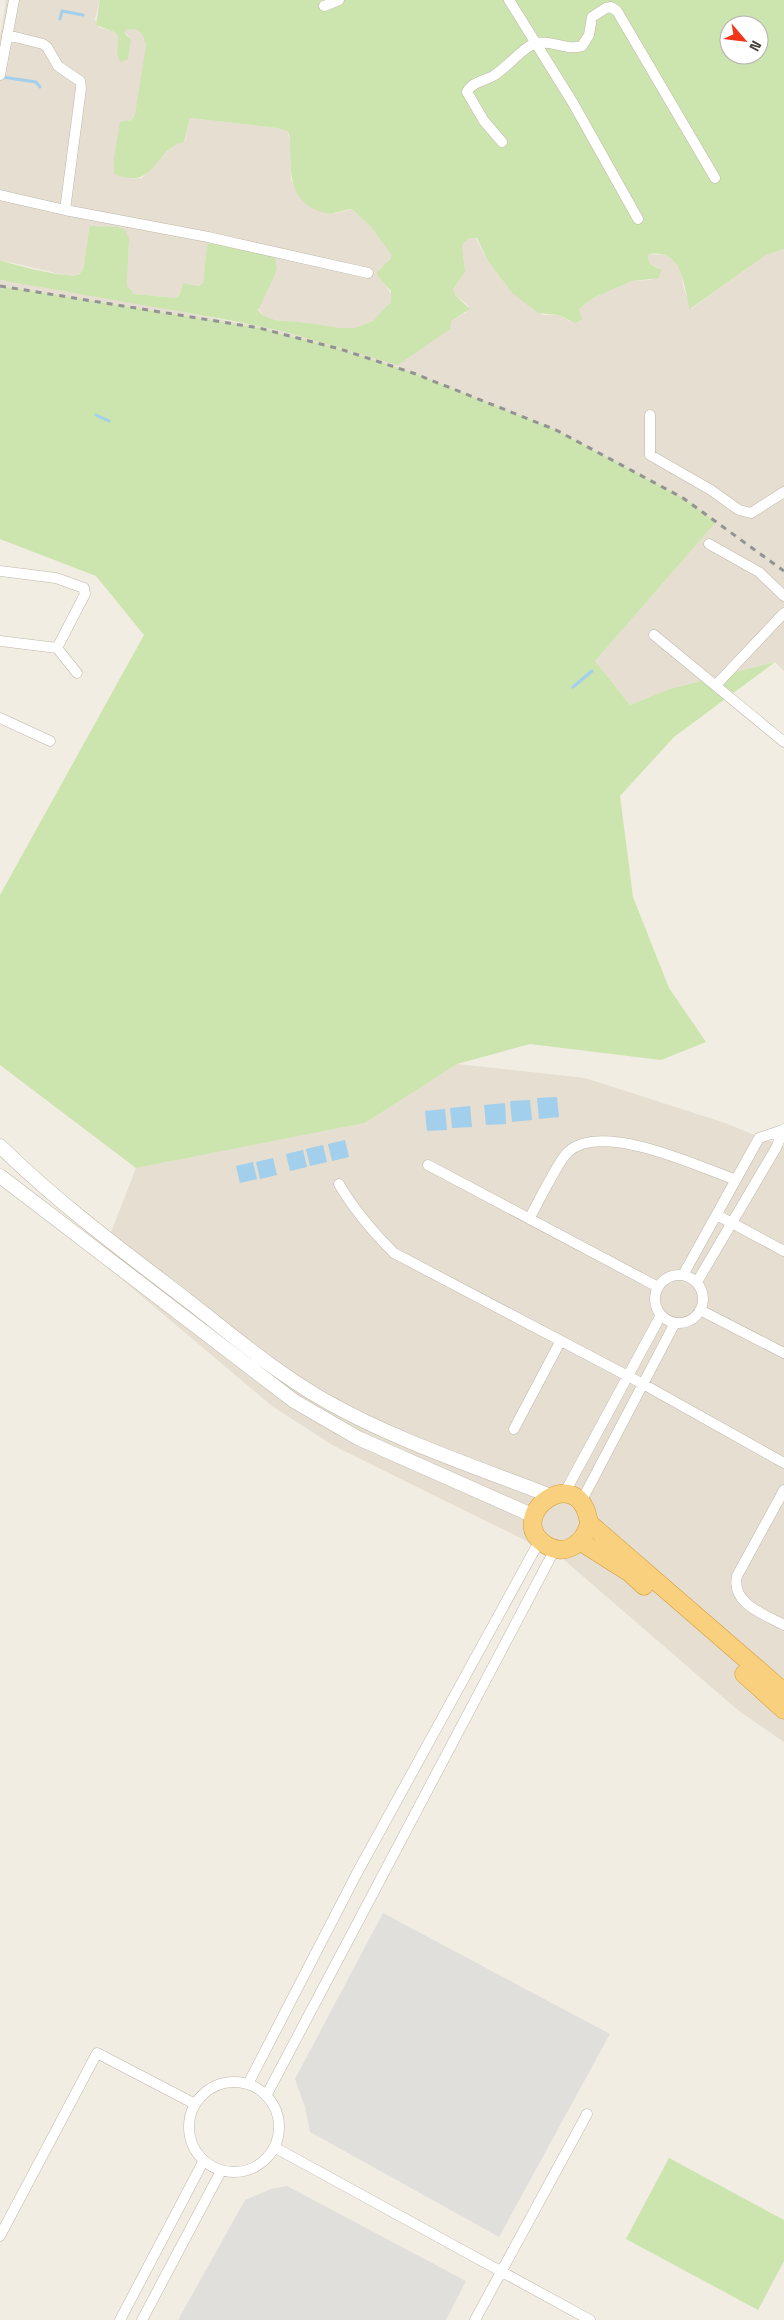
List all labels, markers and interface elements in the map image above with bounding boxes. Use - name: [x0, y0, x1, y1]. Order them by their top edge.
- north arrow: [719, 15, 769, 65]
- text: N: [745, 38, 766, 54]

